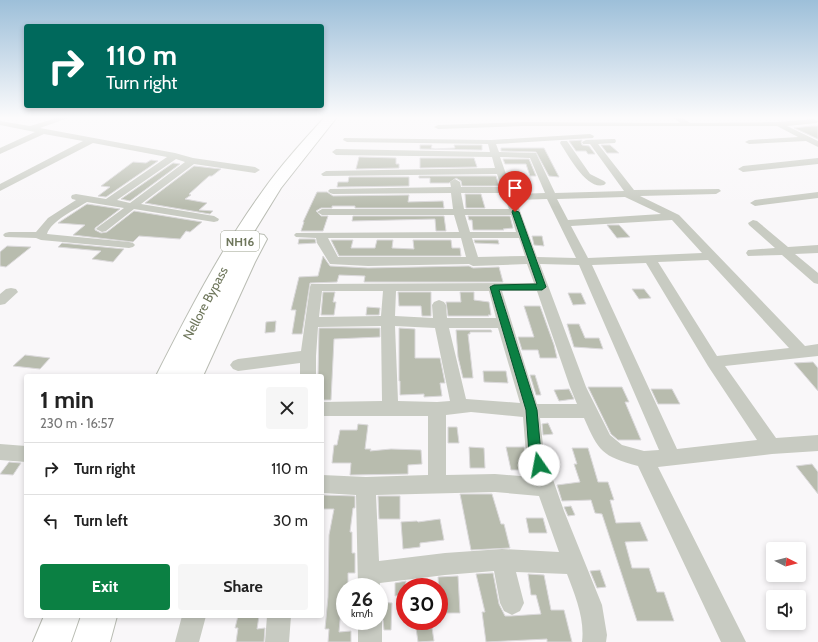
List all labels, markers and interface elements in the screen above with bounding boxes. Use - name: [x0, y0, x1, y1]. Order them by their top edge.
- text: 110 m: [106, 38, 177, 72]
- icon: right: [40, 40, 92, 92]
- text: Turn right: [106, 72, 177, 94]
- pin: [498, 171, 532, 212]
- icon: arrive: [504, 177, 526, 199]
- road number: NH16: [221, 231, 259, 251]
- street label: Nellore Bypass: [179, 263, 231, 342]
- text: 1 min: [40, 385, 94, 414]
- button: close: [266, 387, 308, 429]
- text: 230 m · 16:57: [40, 415, 114, 431]
- position arrow: [518, 444, 560, 486]
- icon: right: [40, 458, 62, 480]
- text: Turn right: [74, 460, 135, 478]
- text: 110 m: [271, 460, 308, 478]
- icon: left: [40, 510, 62, 532]
- text: Turn left: [74, 512, 128, 530]
- text: 30 m: [273, 512, 308, 530]
- north arrow: [766, 542, 806, 582]
- map controls: [766, 542, 806, 630]
- button: Exit: [40, 564, 170, 610]
- button: Share: [178, 564, 308, 610]
- speed limit sign: 30: [396, 578, 448, 630]
- text: 26: [351, 587, 373, 611]
- button: sound: [766, 590, 806, 630]
- text: km/h: [351, 607, 373, 620]

